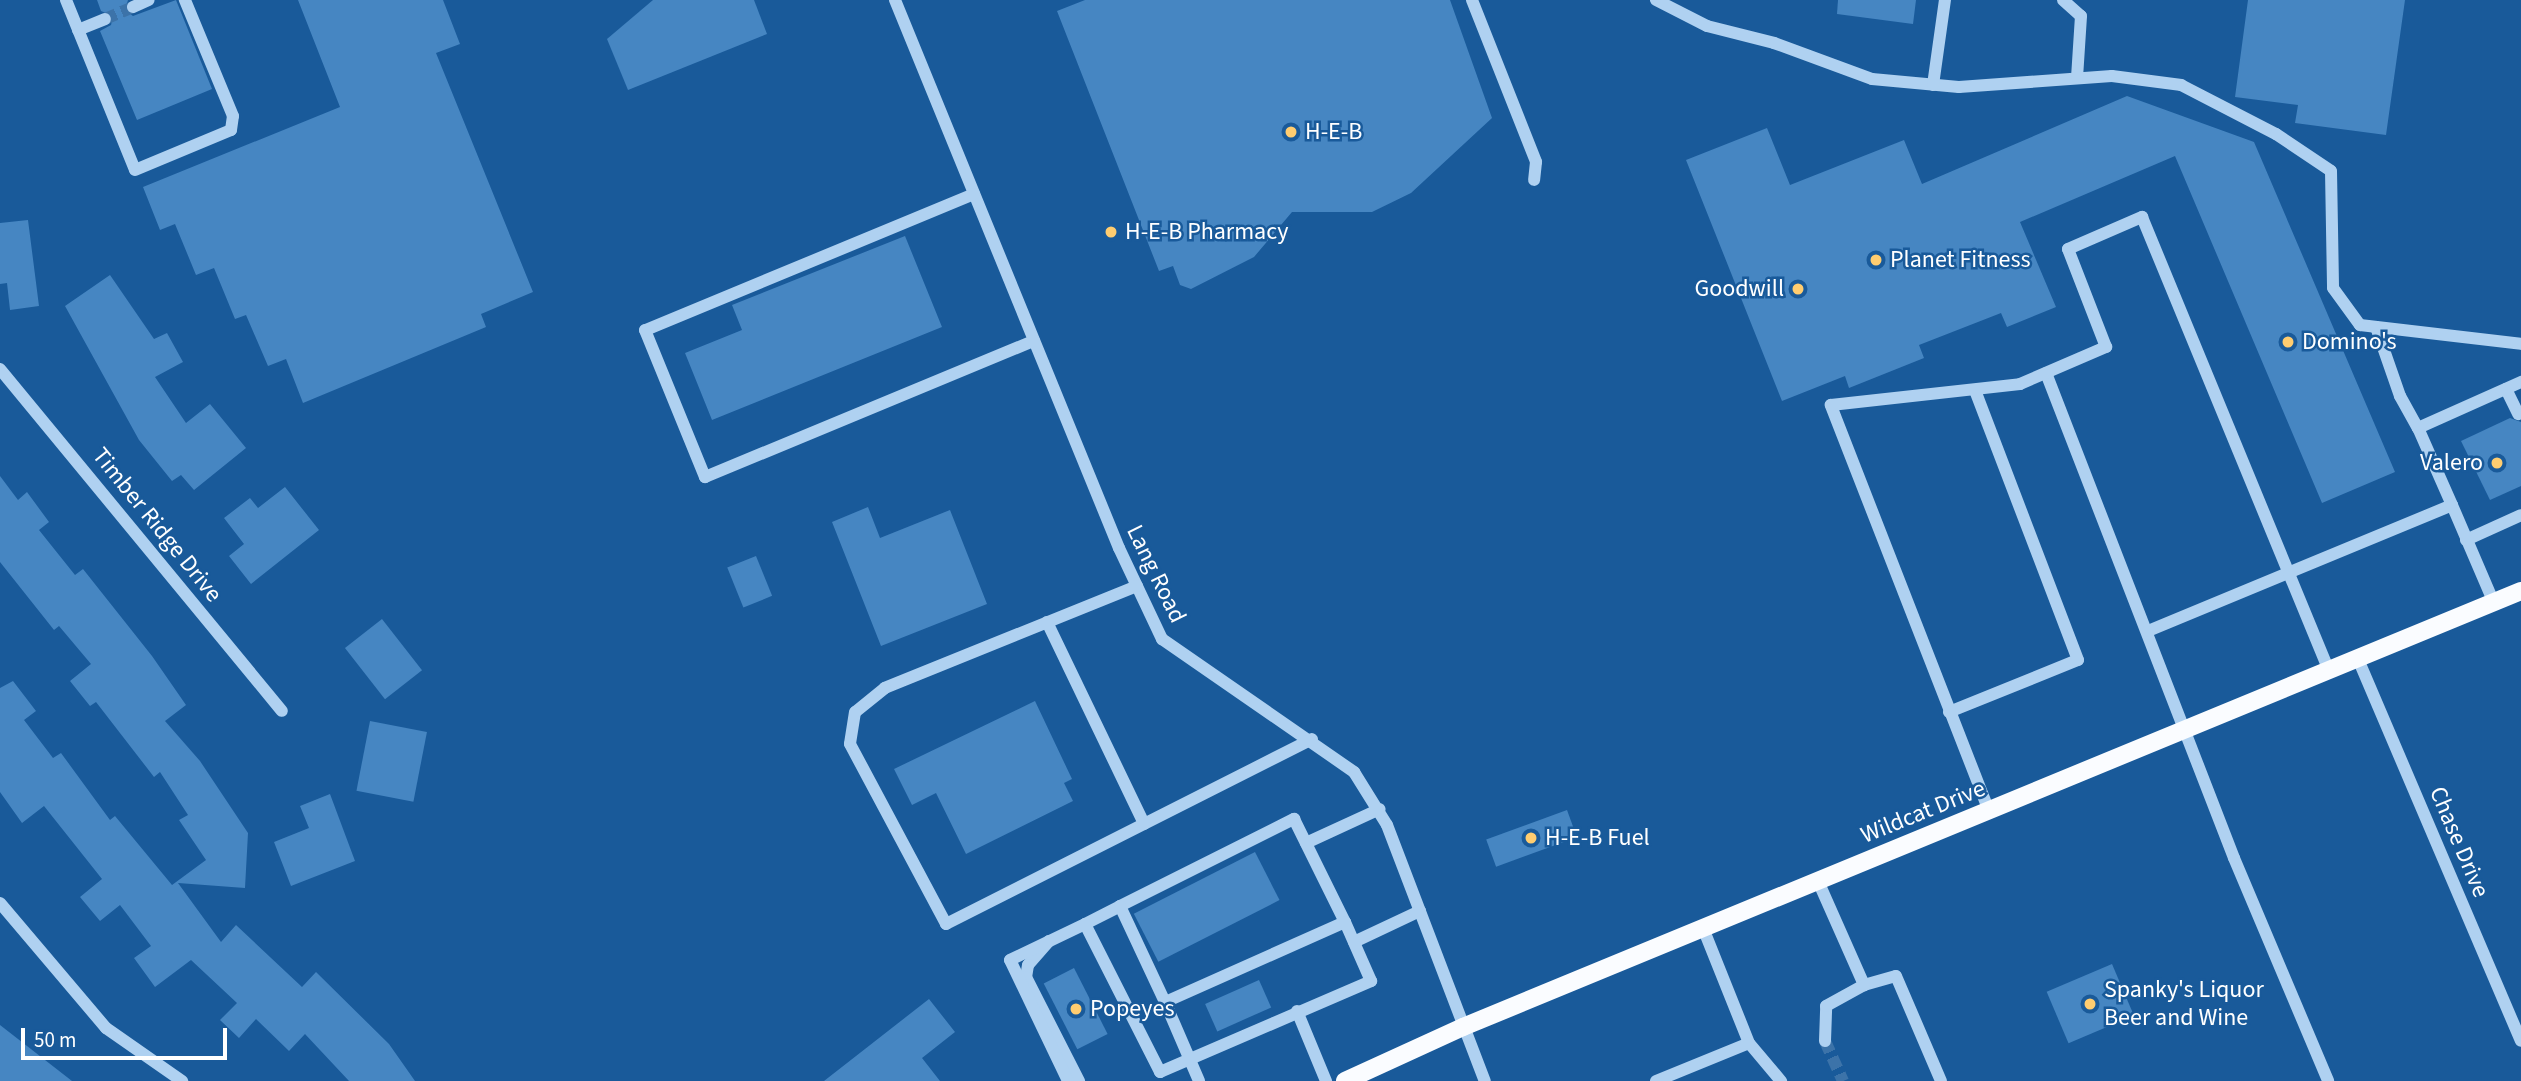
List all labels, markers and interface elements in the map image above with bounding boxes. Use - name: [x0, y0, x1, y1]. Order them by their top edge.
- place label: H-E-B: [1305, 118, 1362, 146]
- marker: H-E-B: [1283, 124, 1299, 140]
- place label: H-E-B Pharmacy: [1125, 218, 1288, 246]
- marker: H-E-B Pharmacy: [1103, 224, 1119, 240]
- place label: Planet Fitness: [1890, 246, 2031, 274]
- marker: Planet Fitness: [1868, 252, 1884, 268]
- place label: Goodwill: [1694, 275, 1784, 303]
- marker: Goodwill: [1790, 281, 1806, 297]
- place label: Domino's: [2302, 328, 2397, 356]
- marker: Domino's: [2280, 334, 2296, 350]
- street label: Timber Ridge Drive: [86, 442, 228, 608]
- place label: Valero: [2420, 449, 2483, 477]
- marker: Valero: [2489, 455, 2505, 471]
- street label: Lang Road: [1120, 520, 1192, 628]
- street label: Wildcat Drive: [1857, 774, 1989, 850]
- street label: Chase Drive: [2423, 782, 2495, 902]
- place label: H-E-B Fuel: [1545, 824, 1650, 852]
- marker: H-E-B Fuel: [1523, 830, 1539, 846]
- place label: Spanky's Liquor Beer and Wine: [2104, 976, 2264, 1032]
- place label: Popeyes: [1090, 995, 1174, 1023]
- marker: Spanky's Liquor Beer and Wine: [2082, 996, 2098, 1012]
- marker: Popeyes: [1068, 1001, 1084, 1017]
- scale bar: [24, 1014, 231, 1058]
- text: 50 m: [34, 1025, 76, 1055]

